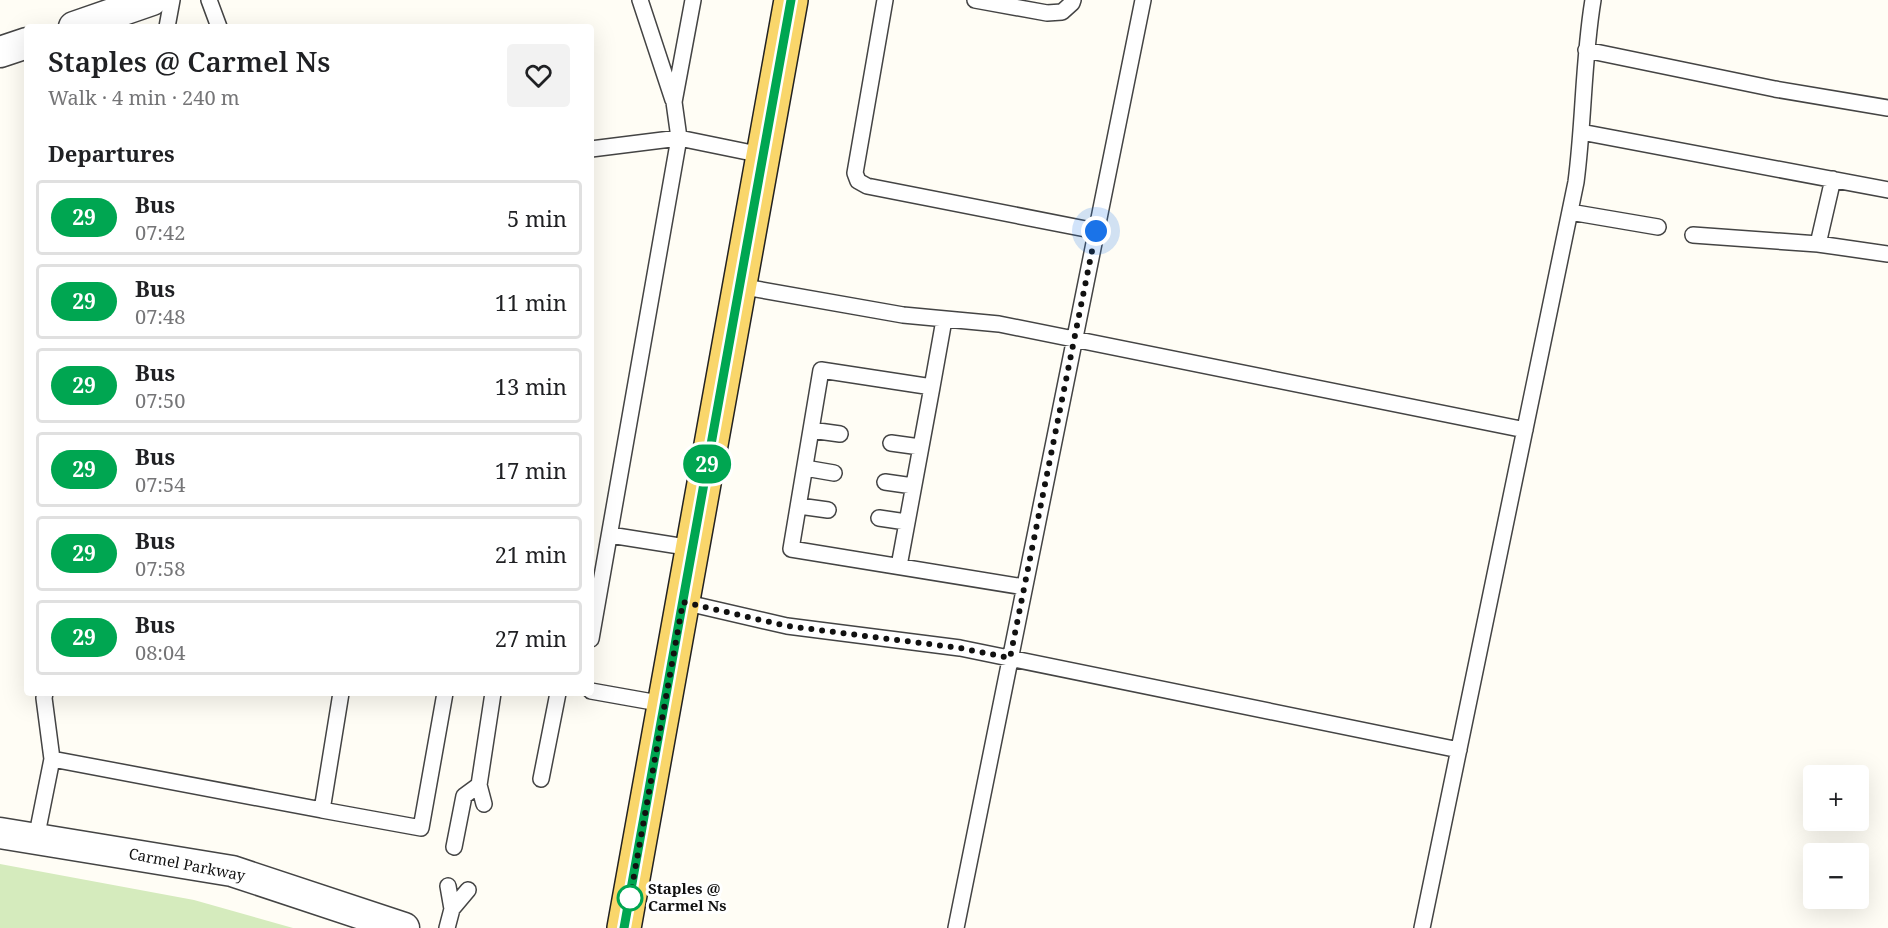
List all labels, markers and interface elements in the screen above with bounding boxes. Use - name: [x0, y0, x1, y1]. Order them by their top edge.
- text: Staples @ Carmel Ns: [48, 42, 330, 80]
- button: heart: [507, 44, 570, 107]
- text: Walk · 4 min · 240 m: [48, 84, 240, 111]
- text: Departures: [48, 138, 175, 168]
- text: Bus: [135, 189, 175, 219]
- text: 29: [72, 203, 96, 231]
- text: 5 min: [507, 203, 567, 233]
- your location: [1081, 216, 1111, 246]
- text: 07:42: [135, 219, 185, 246]
- text: Bus: [135, 273, 175, 303]
- text: 29: [72, 287, 96, 315]
- text: 11 min: [495, 287, 567, 317]
- text: 07:48: [135, 303, 185, 330]
- text: Bus: [135, 357, 175, 387]
- text: 29: [72, 371, 96, 399]
- text: 13 min: [495, 371, 567, 401]
- text: 07:50: [135, 387, 185, 414]
- text: Bus: [135, 441, 175, 471]
- line badge: 29: [680, 444, 734, 484]
- text: 29: [695, 450, 719, 478]
- text: 29: [72, 455, 96, 483]
- text: 17 min: [495, 455, 567, 485]
- text: 07:54: [135, 471, 185, 498]
- text: Bus: [135, 525, 175, 555]
- text: 29: [72, 539, 96, 567]
- text: 21 min: [495, 539, 567, 569]
- text: 07:58: [135, 555, 185, 582]
- text: Bus: [135, 609, 175, 639]
- text: 29: [72, 623, 96, 651]
- text: 27 min: [495, 623, 567, 653]
- text: 08:04: [135, 639, 185, 666]
- map controls: [1803, 765, 1869, 909]
- button: +: [1803, 765, 1869, 831]
- street label: Carmel Parkway: [127, 843, 248, 885]
- button: −: [1803, 843, 1869, 909]
- place label: Staples @ Carmel Ns: [648, 878, 726, 915]
- marker: Staples @ Carmel Ns: [617, 885, 643, 911]

